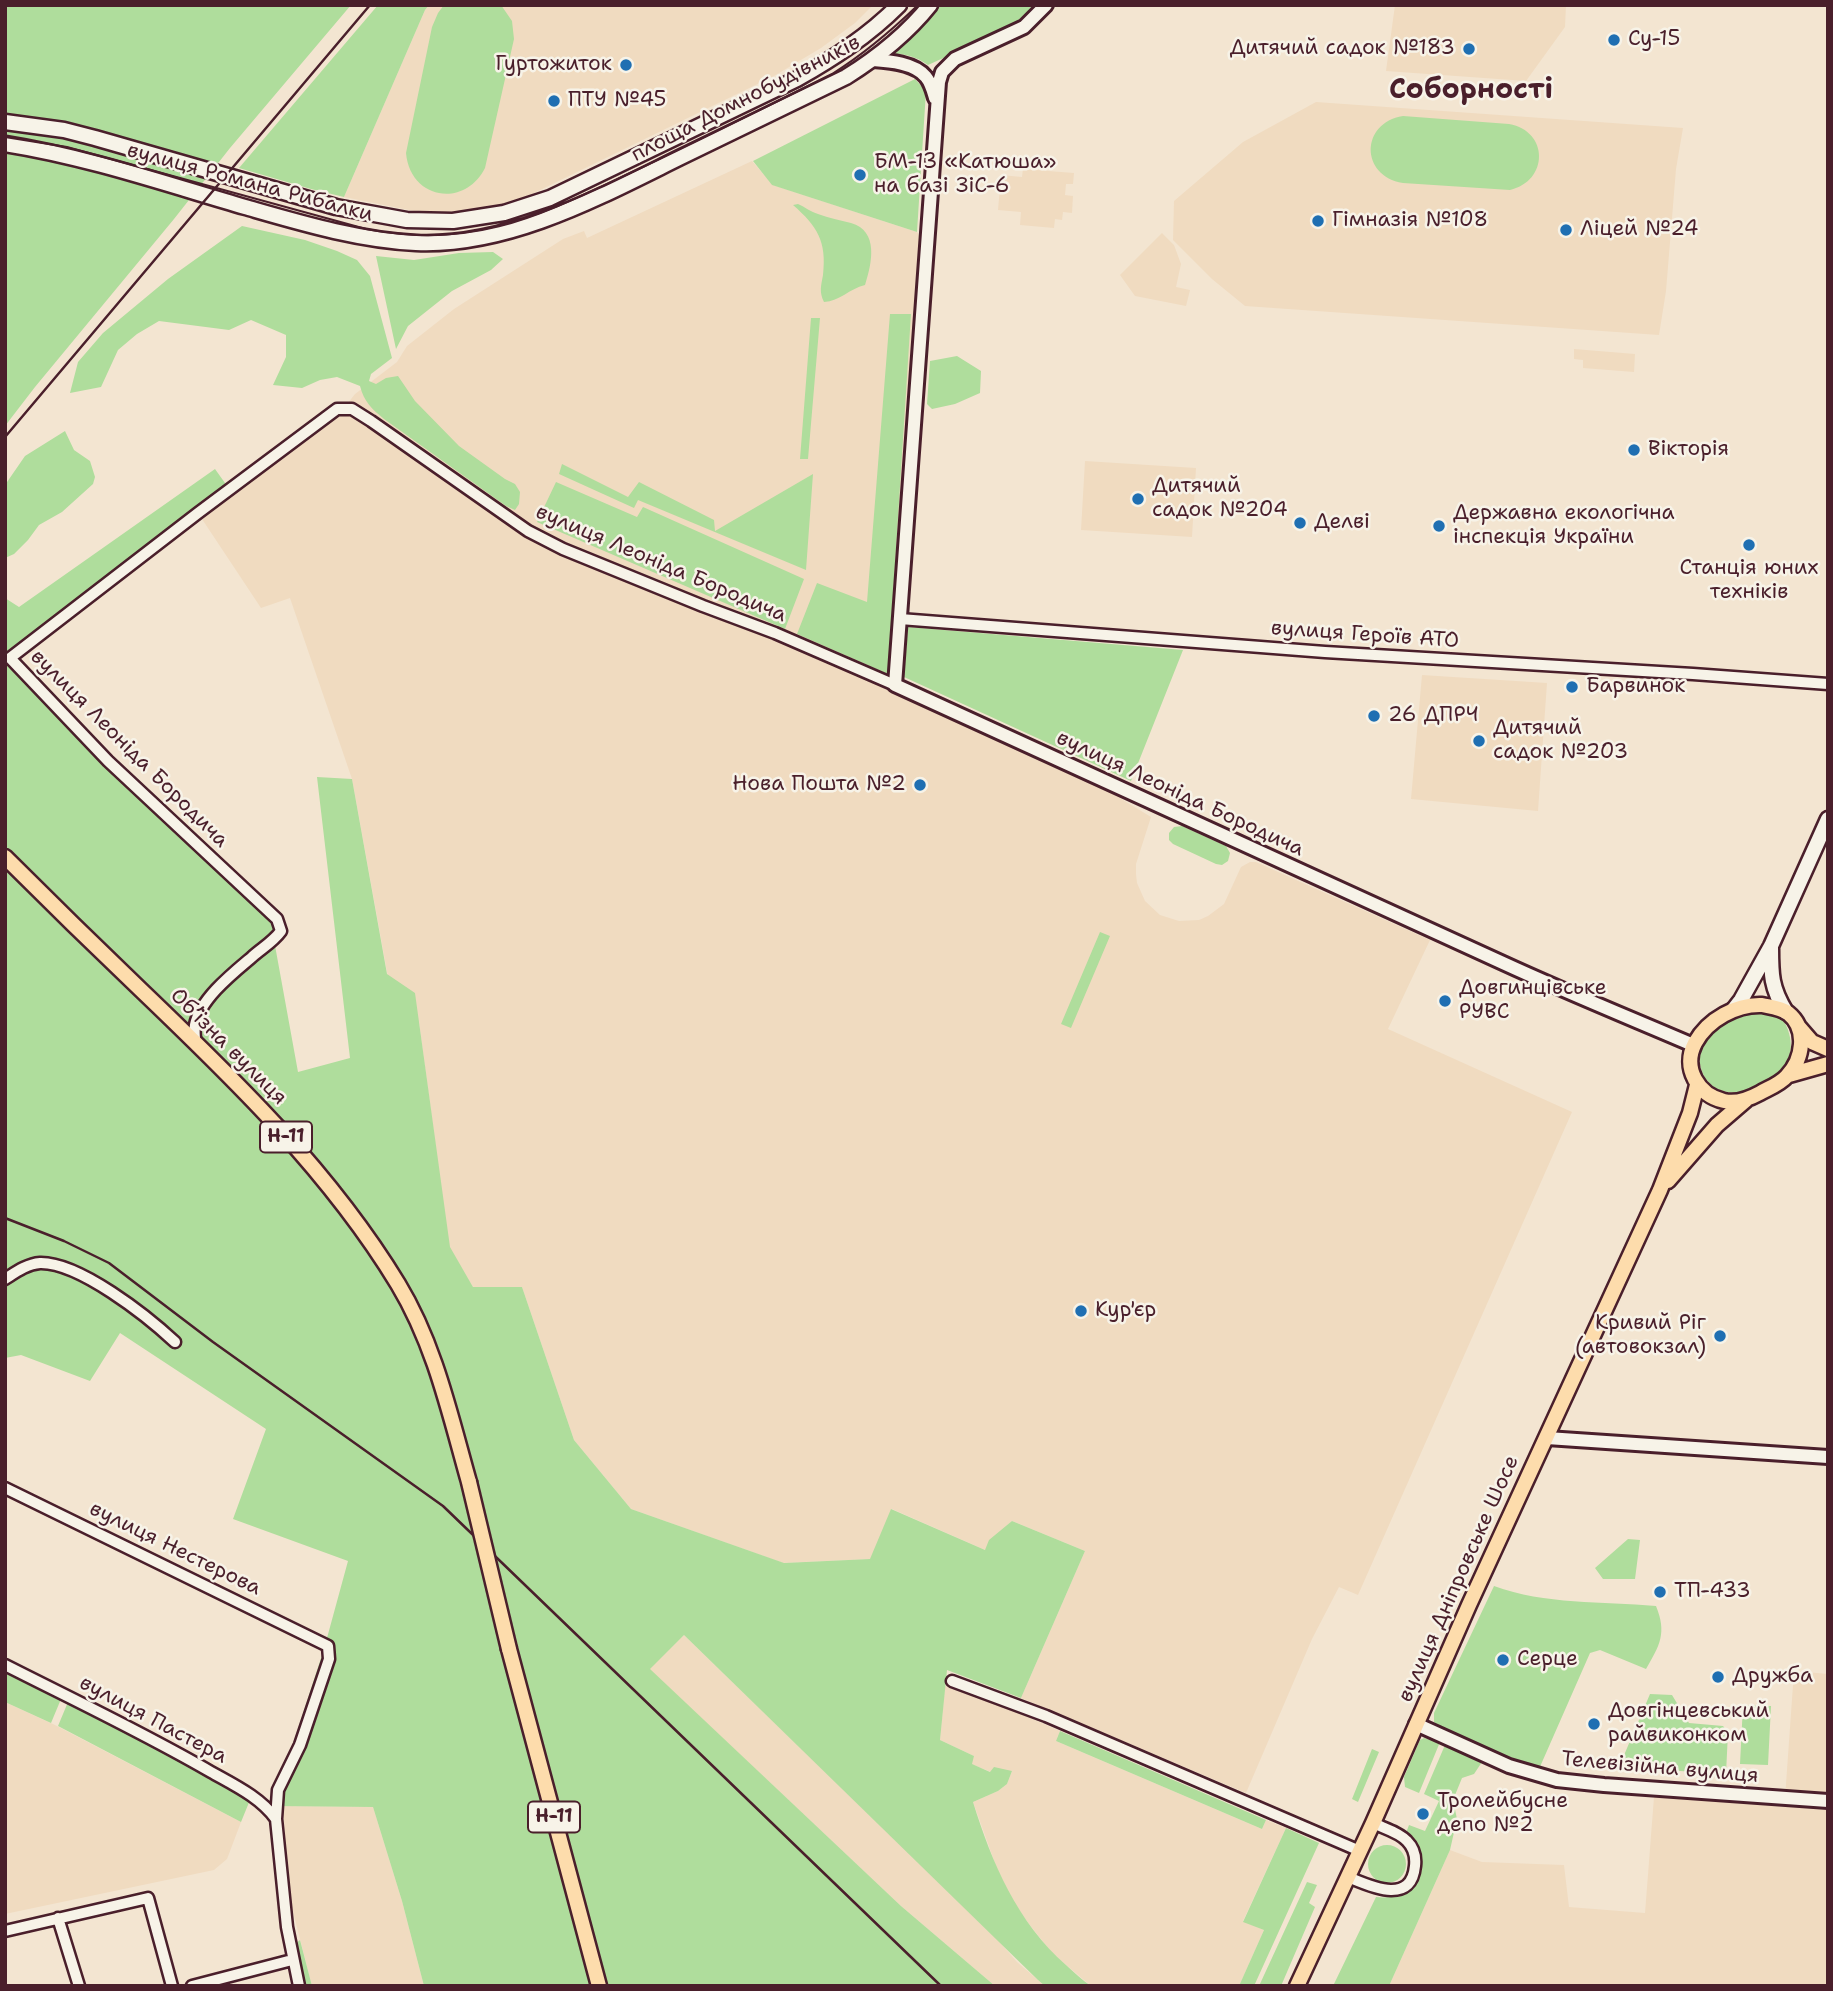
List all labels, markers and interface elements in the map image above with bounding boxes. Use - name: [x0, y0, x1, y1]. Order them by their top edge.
- place label: Су-15: [1628, 27, 1680, 53]
- street label: площа Домнобудівників: [627, 30, 865, 168]
- marker: Су-15: [1606, 32, 1622, 48]
- place label: Дитячий садок №183: [1230, 36, 1455, 62]
- marker: Дитячий садок №183: [1461, 41, 1477, 57]
- place label: Гуртожиток: [495, 52, 612, 78]
- marker: Гуртожиток: [618, 57, 634, 73]
- district label: Соборності: [1389, 74, 1553, 108]
- place label: ПТУ №45: [568, 88, 666, 114]
- marker: ПТУ №45: [546, 93, 562, 109]
- street label: вулиця Романа Рибалки: [124, 138, 376, 228]
- place label: БМ-13 «Катюша» на базі ЗіС-6: [874, 150, 1056, 200]
- marker: БМ-13 «Катюша» на базі ЗіС-6: [852, 167, 868, 183]
- place label: Гімназія №108: [1332, 208, 1488, 234]
- marker: Гімназія №108: [1310, 213, 1326, 229]
- place label: Ліцей №24: [1580, 217, 1698, 243]
- marker: Ліцей №24: [1558, 222, 1574, 238]
- place label: Вікторія: [1648, 437, 1729, 463]
- marker: Вікторія: [1626, 442, 1642, 458]
- place label: Дитячий садок №204: [1152, 474, 1288, 524]
- marker: Дитячий садок №204: [1130, 491, 1146, 507]
- street label: вулиця Леоніда Бородича: [532, 500, 790, 628]
- place label: Державна екологічна інспекція України: [1453, 501, 1675, 551]
- place label: Делві: [1314, 510, 1370, 536]
- marker: Делві: [1292, 515, 1308, 531]
- marker: Державна екологічна інспекція України: [1431, 518, 1447, 534]
- marker: Станція юних техніків: [1741, 537, 1757, 553]
- place label: Станція юних техніків: [1679, 556, 1819, 606]
- street label: вулиця Героїв АТО: [1270, 616, 1460, 654]
- street label: вулиця Леоніда Бородича: [25, 645, 233, 853]
- place label: Барвинок: [1586, 674, 1685, 700]
- marker: Барвинок: [1564, 679, 1580, 695]
- place label: 26 ДПРЧ: [1388, 703, 1479, 729]
- marker: 26 ДПРЧ: [1366, 708, 1382, 724]
- place label: Дитячий садок №203: [1493, 716, 1628, 766]
- street label: вулиця Леоніда Бородича: [1052, 726, 1308, 862]
- marker: Дитячий садок №203: [1471, 733, 1487, 749]
- place label: Нова Пошта №2: [732, 772, 906, 798]
- marker: Нова Пошта №2: [912, 777, 928, 793]
- place label: Довгинцівське РУВС: [1459, 976, 1607, 1026]
- street label: Обʼїзна вулиця: [164, 983, 292, 1111]
- marker: Довгинцівське РУВС: [1437, 993, 1453, 1009]
- road number: Н-11: [260, 1121, 312, 1152]
- place label: Кур'єр: [1095, 1298, 1156, 1324]
- marker: Кур'єр: [1073, 1303, 1089, 1319]
- place label: Кривий Ріг (автовокзал): [1575, 1311, 1706, 1361]
- marker: Кривий Ріг (автовокзал): [1712, 1328, 1728, 1344]
- street label: вулиця Дніпровське Шосе: [1393, 1452, 1525, 1706]
- street label: вулиця Нестерова: [85, 1497, 265, 1601]
- place label: ТП-433: [1674, 1579, 1751, 1605]
- marker: ТП-433: [1652, 1584, 1668, 1600]
- place label: Серце: [1517, 1647, 1578, 1673]
- marker: Серце: [1495, 1652, 1511, 1668]
- place label: Дружба: [1732, 1664, 1813, 1690]
- marker: Дружба: [1710, 1669, 1726, 1685]
- street label: вулиця Пастера: [75, 1670, 231, 1770]
- place label: Довгінцевський райвиконком: [1608, 1699, 1769, 1749]
- marker: Довгінцевський райвиконком: [1586, 1716, 1602, 1732]
- street label: Телевізійна вулиця: [1561, 1747, 1759, 1789]
- place label: Тролейбусне депо №2: [1437, 1789, 1568, 1839]
- road number: Н-11: [528, 1801, 580, 1832]
- marker: Тролейбусне депо №2: [1415, 1806, 1431, 1822]

